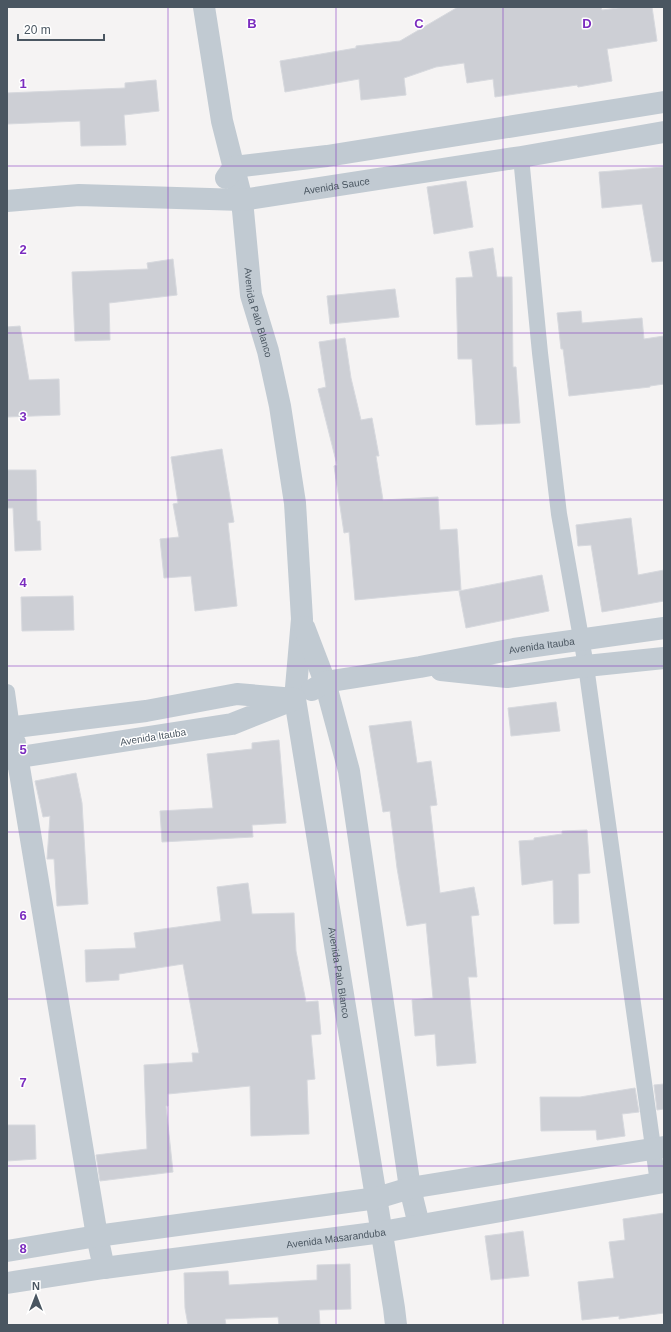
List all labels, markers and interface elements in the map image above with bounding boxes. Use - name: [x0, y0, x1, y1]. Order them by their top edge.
- scale bar: [18, 16, 104, 42]
- text: B: [247, 16, 257, 31]
- text: C: [414, 16, 424, 31]
- text: D: [582, 16, 592, 31]
- text: 20 m: [24, 23, 51, 37]
- text: 1: [19, 76, 27, 91]
- street label: Avenida Sauce: [303, 175, 371, 196]
- text: 2: [19, 242, 27, 257]
- street label: Avenida Palo Blanco: [243, 267, 275, 359]
- text: 3: [19, 409, 27, 424]
- text: 4: [19, 575, 27, 590]
- street label: Avenida Itauba: [508, 635, 576, 655]
- street label: Avenida Itauba: [119, 726, 187, 748]
- text: 5: [19, 742, 27, 757]
- text: 6: [19, 908, 27, 923]
- street label: Avenida Palo Blanco: [327, 926, 352, 1019]
- text: 7: [19, 1075, 27, 1090]
- street label: Avenida Masaranduba: [286, 1226, 387, 1250]
- text: 8: [19, 1241, 27, 1256]
- north arrow: [16, 1276, 56, 1316]
- text: N: [32, 1280, 40, 1292]

